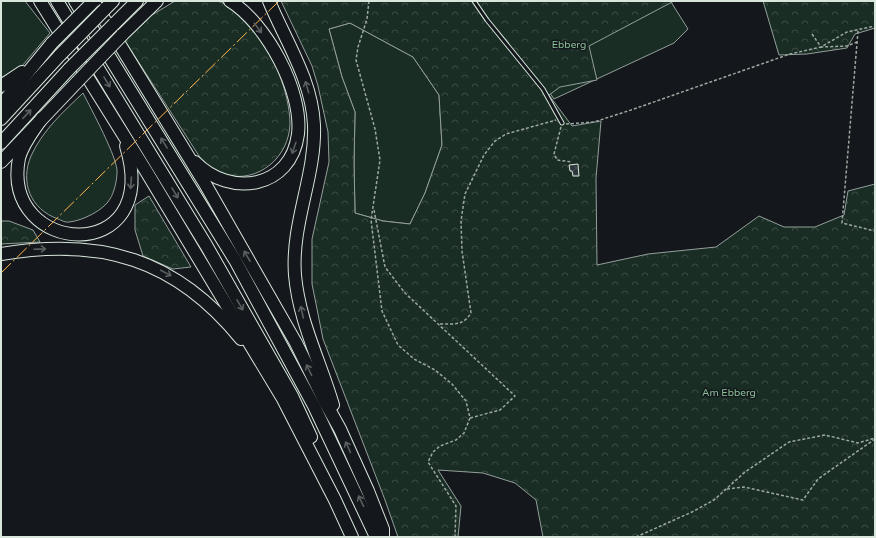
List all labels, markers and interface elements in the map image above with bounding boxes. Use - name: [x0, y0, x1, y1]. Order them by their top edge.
- one-way arrow: [254, 22, 262, 33]
- park label: Ebberg: [552, 39, 586, 51]
- one-way arrow: [104, 76, 112, 88]
- one-way arrow: [303, 81, 310, 94]
- one-way arrow: [23, 109, 32, 120]
- one-way arrow: [159, 137, 167, 149]
- one-way arrow: [290, 141, 298, 153]
- one-way arrow: [127, 176, 134, 189]
- one-way arrow: [172, 187, 180, 199]
- one-way arrow: [33, 246, 46, 253]
- one-way arrow: [242, 250, 250, 262]
- one-way arrow: [160, 270, 172, 278]
- one-way arrow: [237, 299, 245, 311]
- one-way arrow: [297, 306, 305, 319]
- one-way arrow: [305, 364, 312, 376]
- park label: Am Ebberg: [702, 387, 756, 399]
- one-way arrow: [344, 441, 352, 453]
- one-way arrow: [357, 496, 364, 508]

